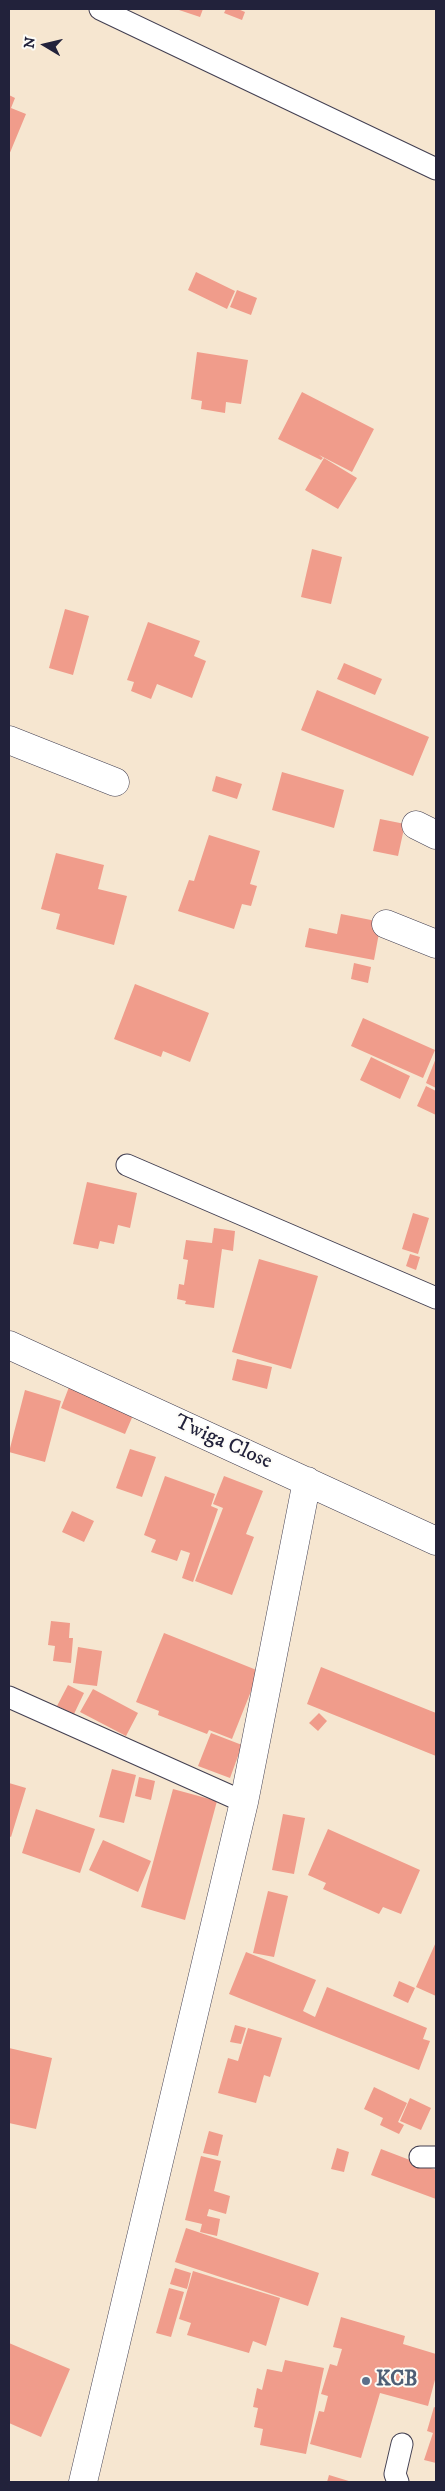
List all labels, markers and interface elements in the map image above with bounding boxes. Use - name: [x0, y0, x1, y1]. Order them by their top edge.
- north arrow: [20, 20, 70, 70]
- text: N: [20, 36, 40, 50]
- street label: Twiga Close: [170, 1410, 276, 1476]
- place label: KCB: [376, 2368, 418, 2394]
- marker: KCB: [360, 2375, 372, 2387]

